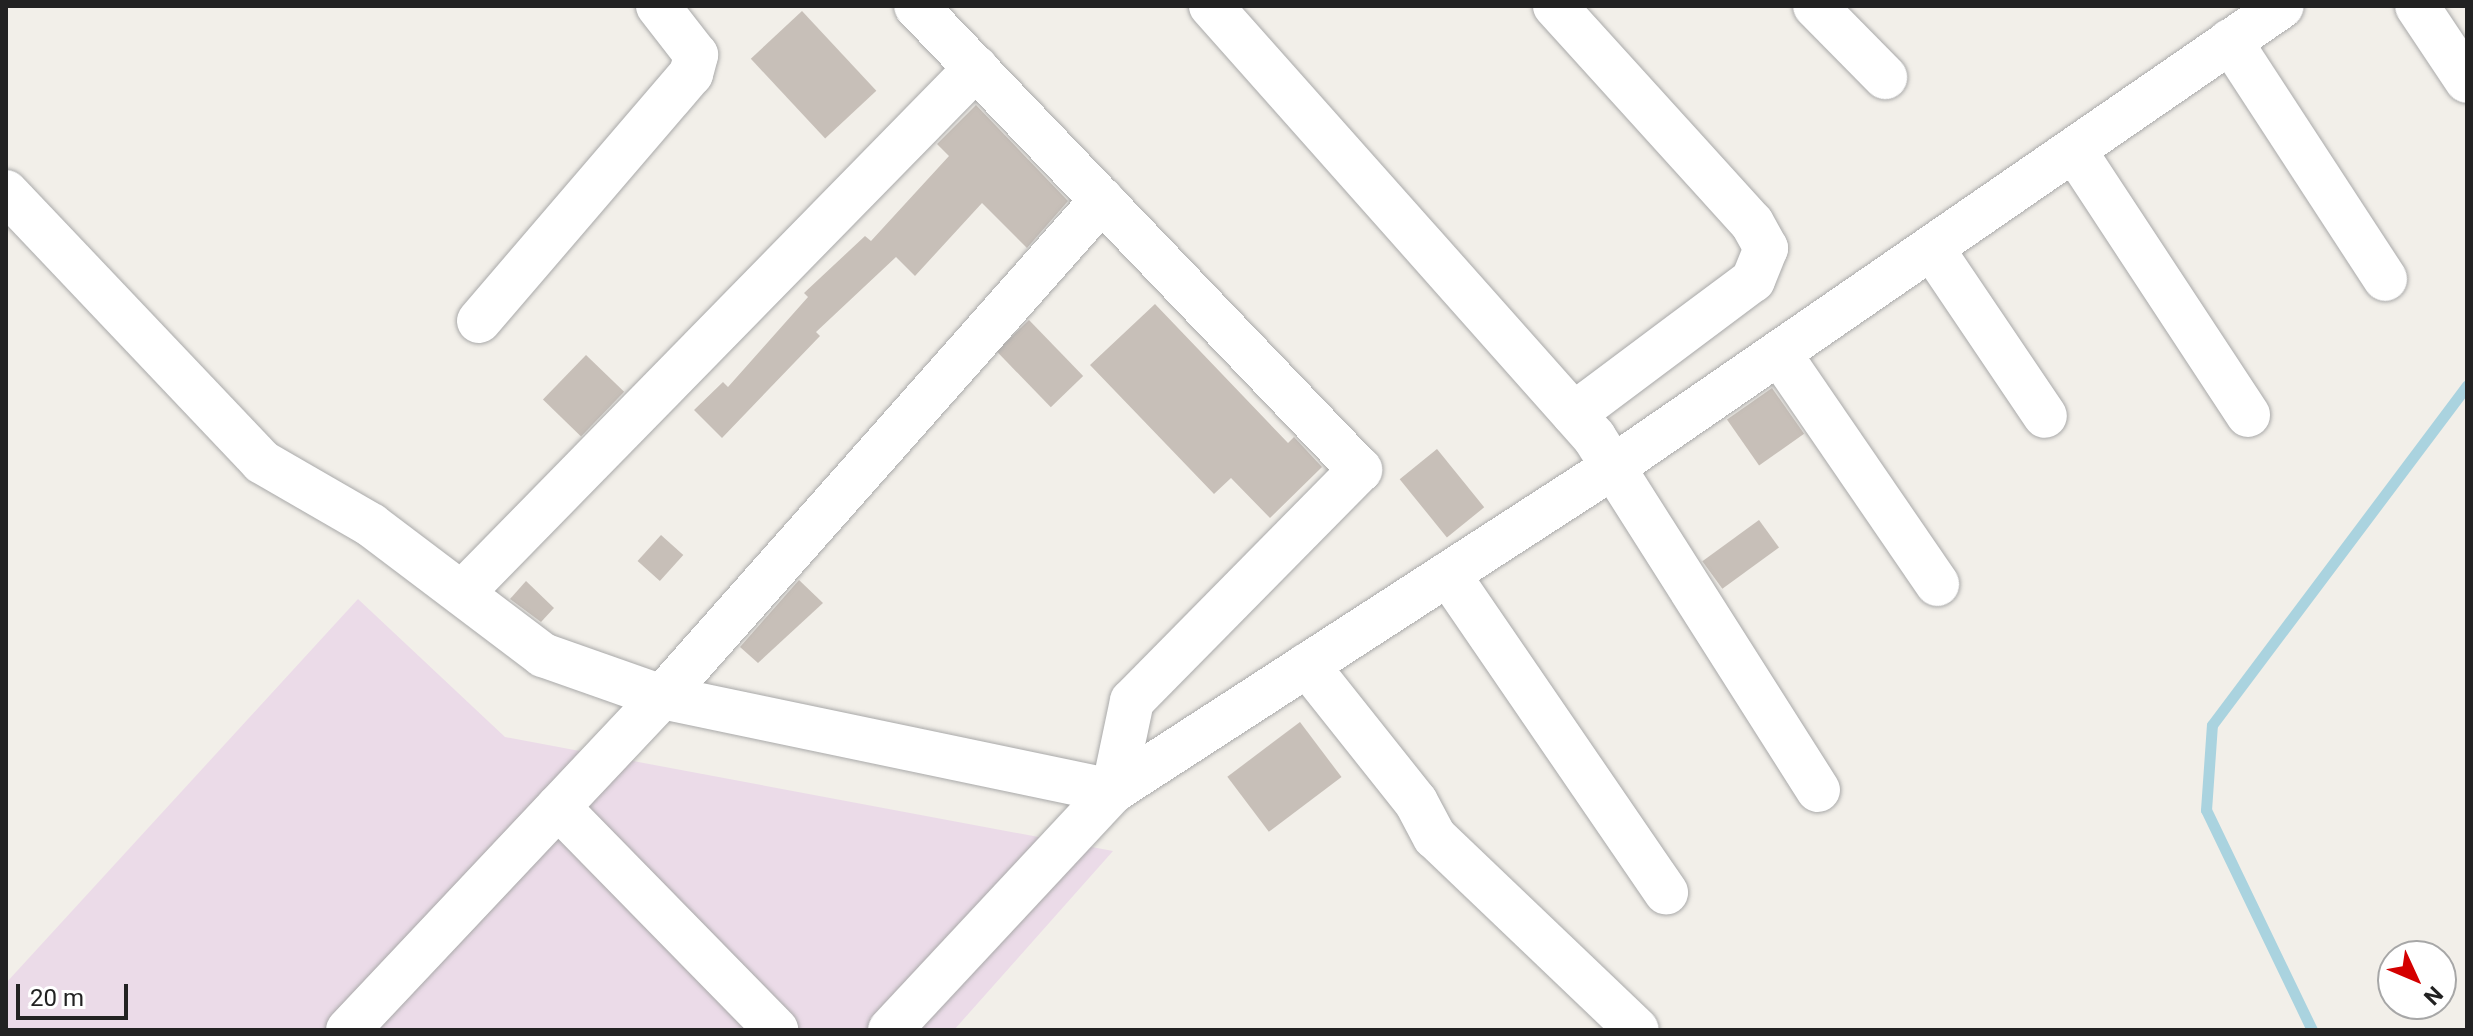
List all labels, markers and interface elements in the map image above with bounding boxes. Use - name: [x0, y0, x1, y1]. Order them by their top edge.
- north arrow: [2377, 940, 2457, 1020]
- scale bar: [20, 968, 132, 1018]
- text: N: [2419, 981, 2448, 1010]
- text: 20 m: [30, 984, 84, 1012]

